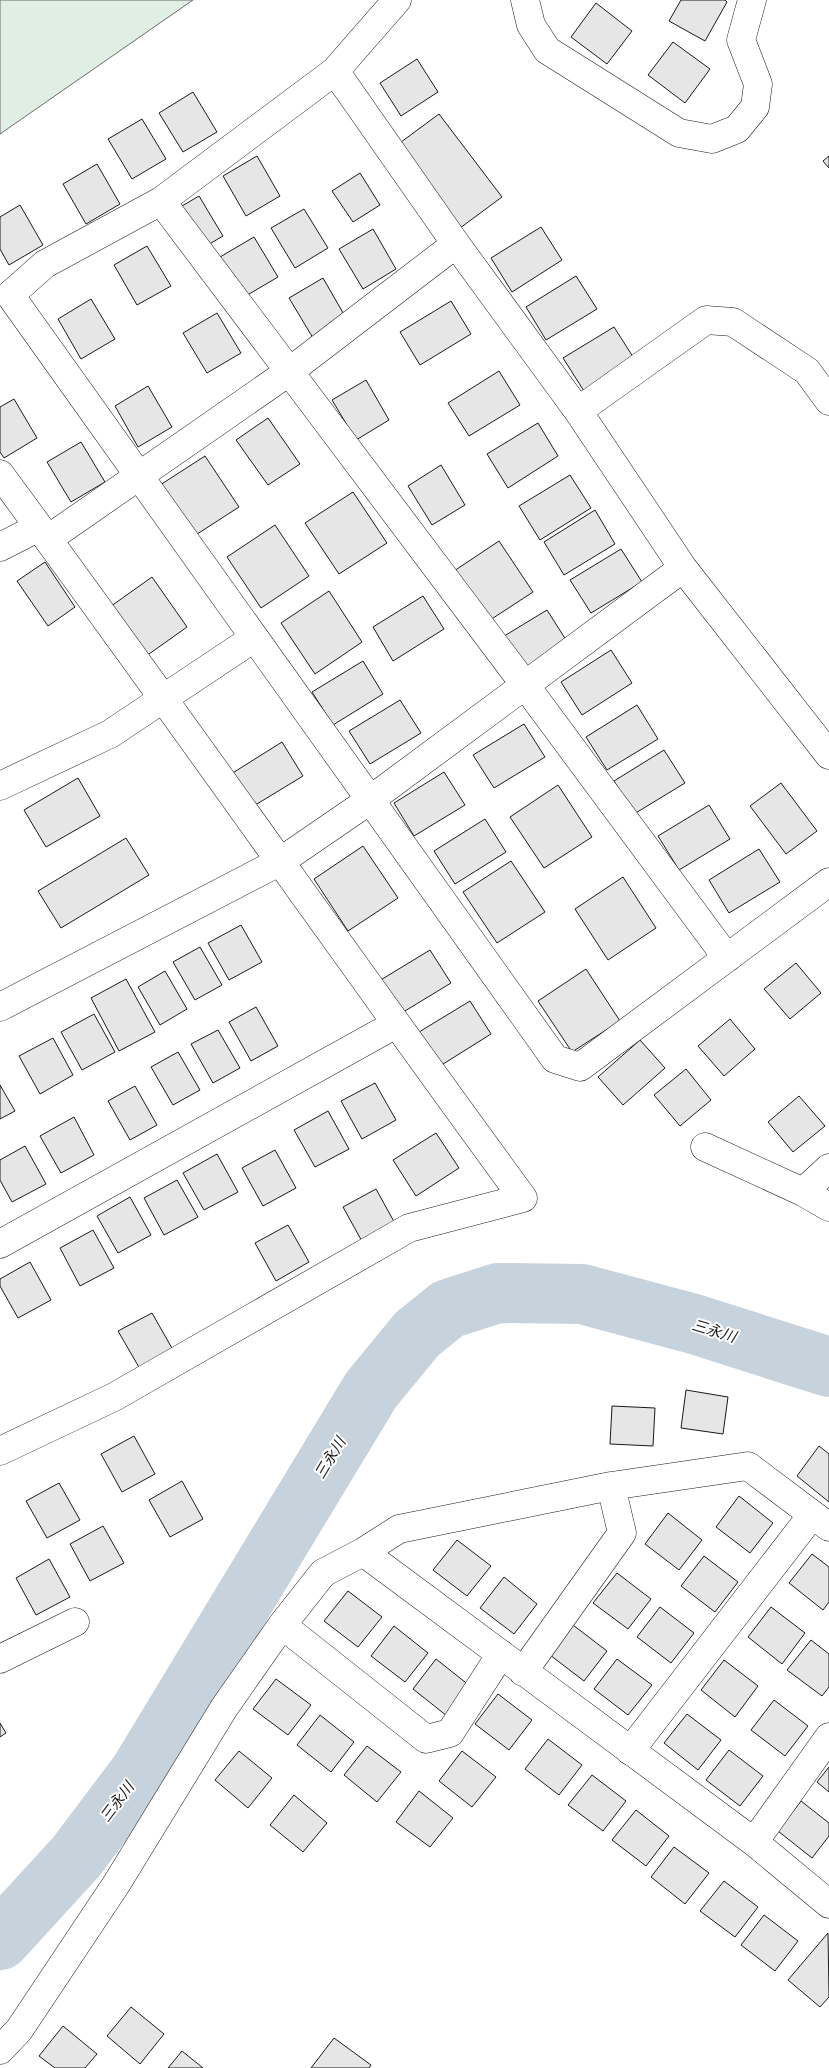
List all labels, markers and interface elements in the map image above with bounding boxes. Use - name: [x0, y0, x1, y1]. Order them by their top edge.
- water label: 三永川: [689, 1313, 741, 1349]
- water label: 三永川: [308, 1431, 352, 1483]
- water label: 三永川: [94, 1775, 141, 1827]

